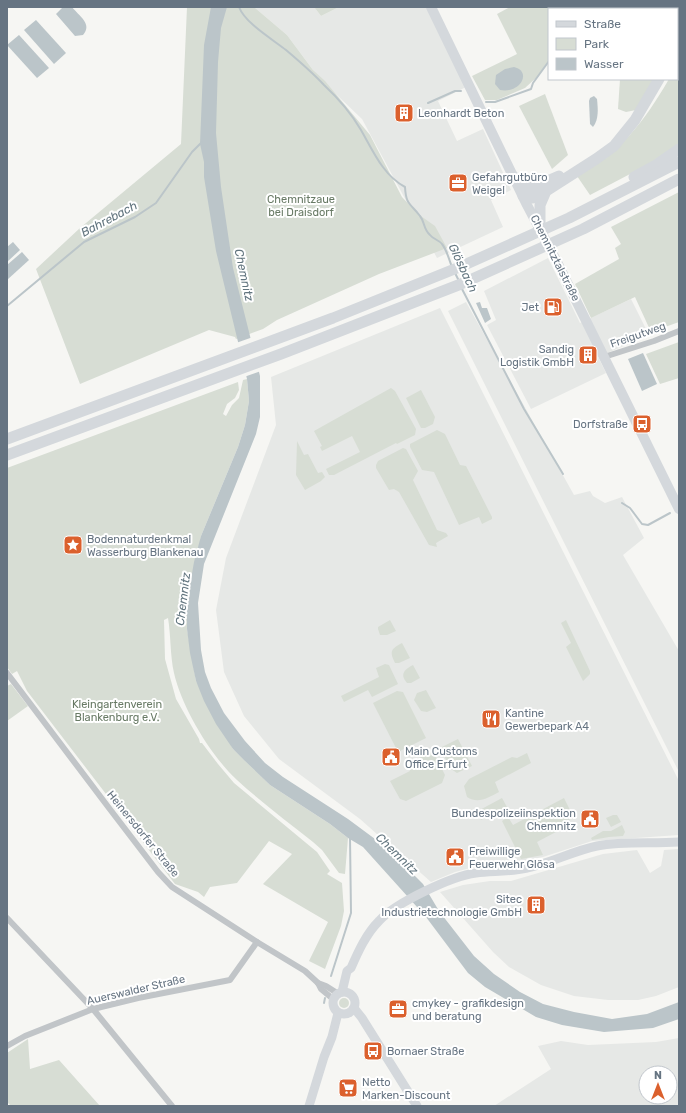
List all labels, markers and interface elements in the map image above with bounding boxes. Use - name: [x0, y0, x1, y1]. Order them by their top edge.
- legend: [548, 8, 678, 80]
- text: Straße: [584, 17, 621, 31]
- text: Park: [584, 37, 610, 51]
- text: Wasser: [584, 57, 624, 71]
- building icon: Leonhardt Beton: [393, 102, 415, 124]
- place label: Leonhardt Beton: [418, 107, 504, 120]
- place label: Gefahrgutbüro Weigel: [472, 171, 548, 197]
- office icon: Gefahrgutbüro Weigel: [447, 172, 469, 194]
- park label: Chemnitzaue bei Draisdorf: [267, 193, 335, 219]
- water label: Bahrebach: [78, 198, 140, 240]
- street label: Chemnitztalstraße: [528, 213, 582, 303]
- water label: Glösbach: [446, 241, 480, 295]
- water label: Chemnitz: [232, 247, 256, 303]
- fuel station icon: Jet: [542, 296, 564, 318]
- place label: Jet: [522, 301, 540, 314]
- street label: Freigutweg: [608, 319, 668, 351]
- place label: Sandig Logistik GmbH: [500, 343, 574, 369]
- building icon: Sandig Logistik GmbH: [577, 344, 599, 366]
- bus stop icon: Dorfstraße: [631, 413, 653, 435]
- place label: Dorfstraße: [573, 418, 628, 431]
- place label: Bodennaturdenkmal Wasserburg Blankenau: [87, 533, 203, 559]
- place icon: Bodennaturdenkmal Wasserburg Blankenau: [62, 534, 84, 556]
- water label: Chemnitz: [173, 572, 193, 626]
- park label: Kleingartenverein Blankenburg e.V.: [72, 698, 162, 724]
- place label: Kantine Gewerbepark A4: [505, 707, 589, 733]
- restaurant icon: Kantine Gewerbepark A4: [480, 708, 502, 730]
- place label: Main Customs Office Erfurt: [405, 745, 478, 771]
- public building icon: Main Customs Office Erfurt: [380, 746, 402, 768]
- street label: Heinersdorfer Straße: [104, 788, 182, 880]
- place label: Bundespolizeiinspektion Chemnitz: [451, 807, 576, 833]
- public building icon: Bundespolizeiinspektion Chemnitz: [579, 808, 601, 830]
- water label: Chemnitz: [373, 830, 421, 878]
- place label: Freiwillige Feuerwehr Glösa: [469, 845, 555, 871]
- public building icon: Freiwillige Feuerwehr Glösa: [444, 846, 466, 868]
- place label: Sitec Industrietechnologie GmbH: [381, 893, 522, 919]
- building icon: Sitec Industrietechnologie GmbH: [525, 894, 547, 916]
- street label: Auerswalder Straße: [86, 972, 186, 1008]
- place label: cmykey - grafikdesign und beratung: [412, 997, 524, 1023]
- office icon: cmykey - grafikdesign und beratung: [387, 998, 409, 1020]
- bus stop icon: Bornaer Straße: [362, 1040, 384, 1062]
- place label: Bornaer Straße: [387, 1045, 464, 1058]
- north arrow: [638, 1065, 678, 1105]
- text: N: [654, 1069, 662, 1082]
- place label: Netto Marken-Discount: [362, 1076, 451, 1102]
- supermarket icon: Netto Marken-Discount: [337, 1077, 359, 1099]

